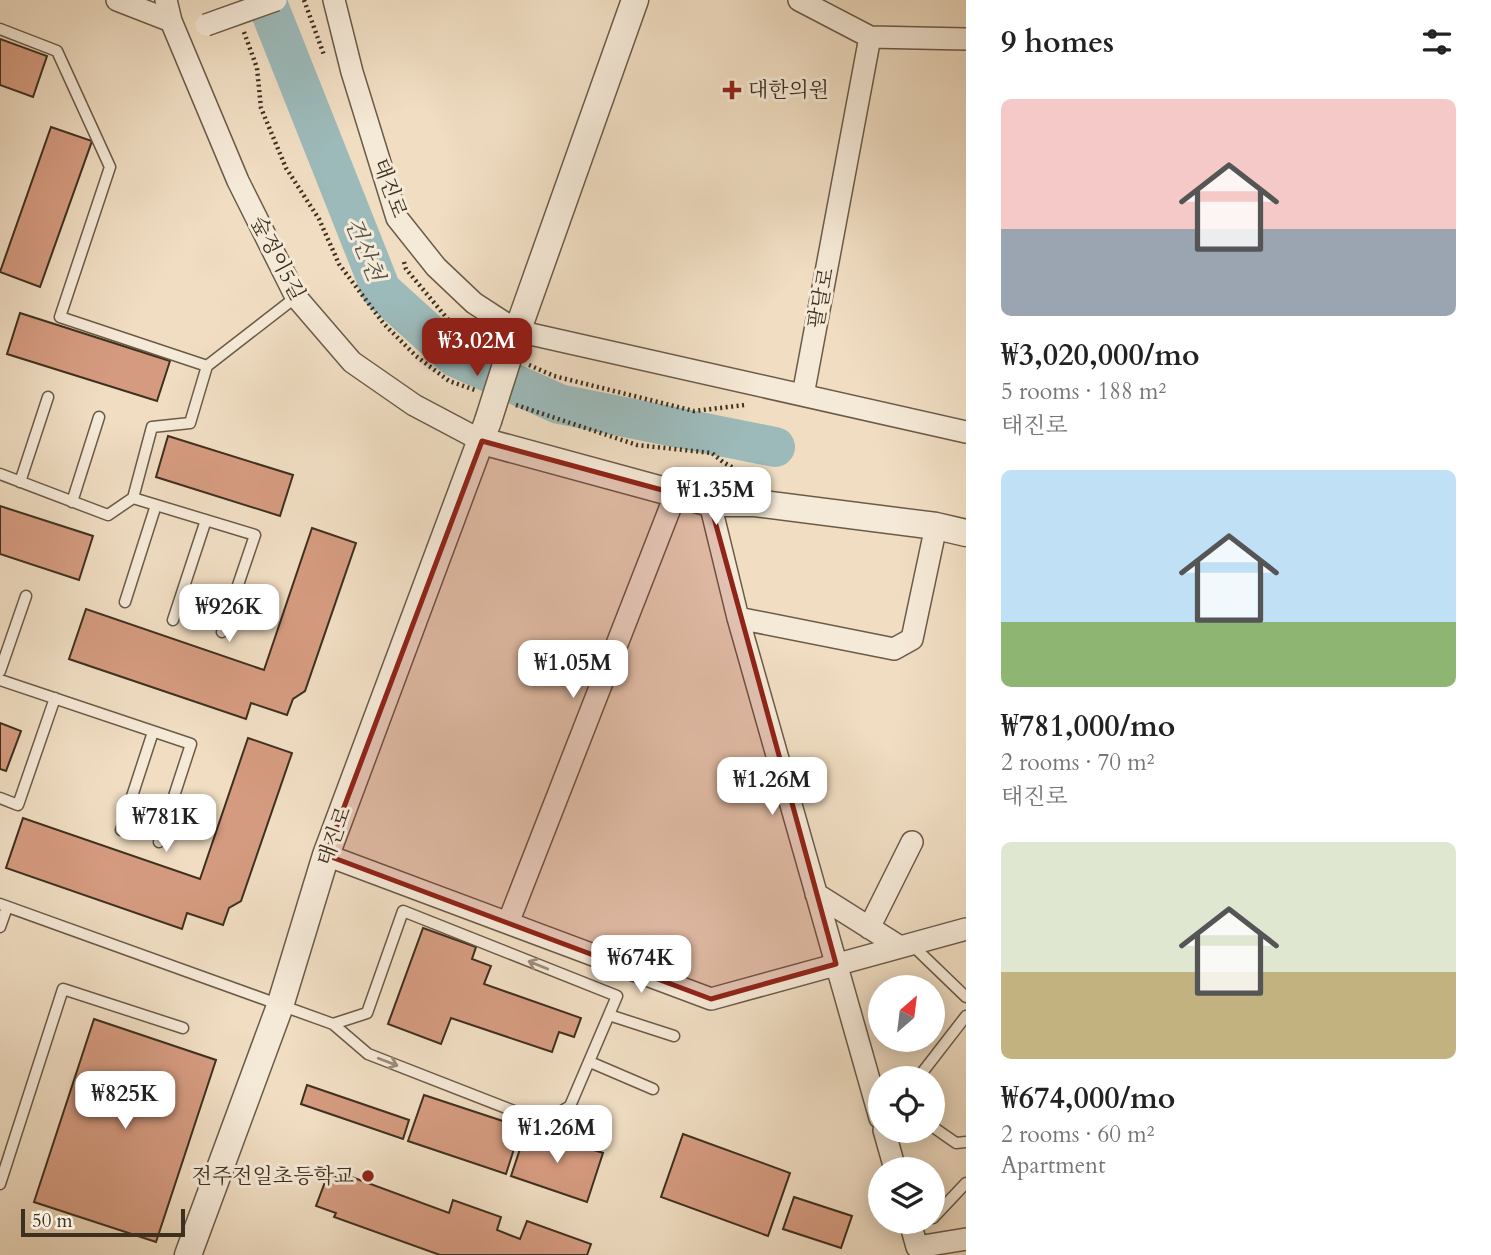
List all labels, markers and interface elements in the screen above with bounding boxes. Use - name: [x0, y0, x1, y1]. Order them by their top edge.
- text: 9 homes: [1001, 22, 1114, 63]
- icon: filters: [1418, 23, 1456, 61]
- place label: 대한의원: [748, 76, 829, 105]
- marker: 대한의원: [722, 80, 742, 100]
- icon: home: [1166, 144, 1292, 270]
- street label: 태진로: [365, 155, 414, 222]
- street label: 숲정이5길: [243, 211, 312, 306]
- water label: 건산천: [338, 212, 392, 288]
- street label: 팔달로: [801, 265, 842, 331]
- pin: ₩3.02M: [420, 318, 534, 378]
- text: ₩3.02M: [438, 325, 516, 356]
- text: ₩3,020,000/mo: [1001, 335, 1200, 376]
- text: 5 rooms · 188 m²: [1001, 376, 1166, 407]
- text: 태진로: [1001, 410, 1068, 441]
- pin: ₩1.35M: [659, 468, 773, 527]
- text: ₩1.35M: [677, 474, 755, 505]
- icon: home: [1166, 515, 1292, 641]
- pin: ₩926K: [180, 584, 278, 644]
- text: ₩926K: [195, 591, 263, 622]
- pin: ₩1.05M: [516, 640, 630, 700]
- text: ₩1.05M: [534, 647, 612, 678]
- text: ₩781,000/mo: [1001, 706, 1175, 747]
- text: 2 rooms · 70 m²: [1001, 747, 1154, 778]
- pin: ₩1.26M: [715, 758, 829, 817]
- text: ₩1.26M: [733, 764, 811, 795]
- text: 태진로: [1001, 781, 1068, 812]
- pin: ₩781K: [117, 794, 215, 854]
- text: ₩781K: [132, 801, 200, 832]
- street label: 태진로: [310, 803, 359, 870]
- icon: home: [1166, 888, 1292, 1014]
- pin: ₩674K: [592, 936, 690, 995]
- text: ₩674K: [607, 942, 675, 973]
- one-way arrow: [528, 957, 550, 970]
- north arrow: [868, 975, 945, 1052]
- map controls: [868, 975, 945, 1234]
- one-way arrow: [377, 1056, 399, 1069]
- button: locate: [868, 1066, 945, 1143]
- pin: ₩825K: [76, 1072, 174, 1131]
- text: ₩825K: [91, 1078, 159, 1109]
- text: ₩674,000/mo: [1001, 1078, 1175, 1119]
- pin: ₩1.26M: [500, 1106, 614, 1165]
- text: ₩1.26M: [518, 1112, 596, 1143]
- text: 2 rooms · 60 m²: [1001, 1119, 1154, 1150]
- text: Apartment: [1001, 1150, 1105, 1181]
- button: layers: [868, 1157, 945, 1234]
- place label: 전주전일초등학교: [192, 1162, 354, 1191]
- marker: 전주전일초등학교: [360, 1168, 376, 1184]
- scale bar: [21, 1206, 186, 1238]
- text: 50 m: [32, 1208, 73, 1234]

